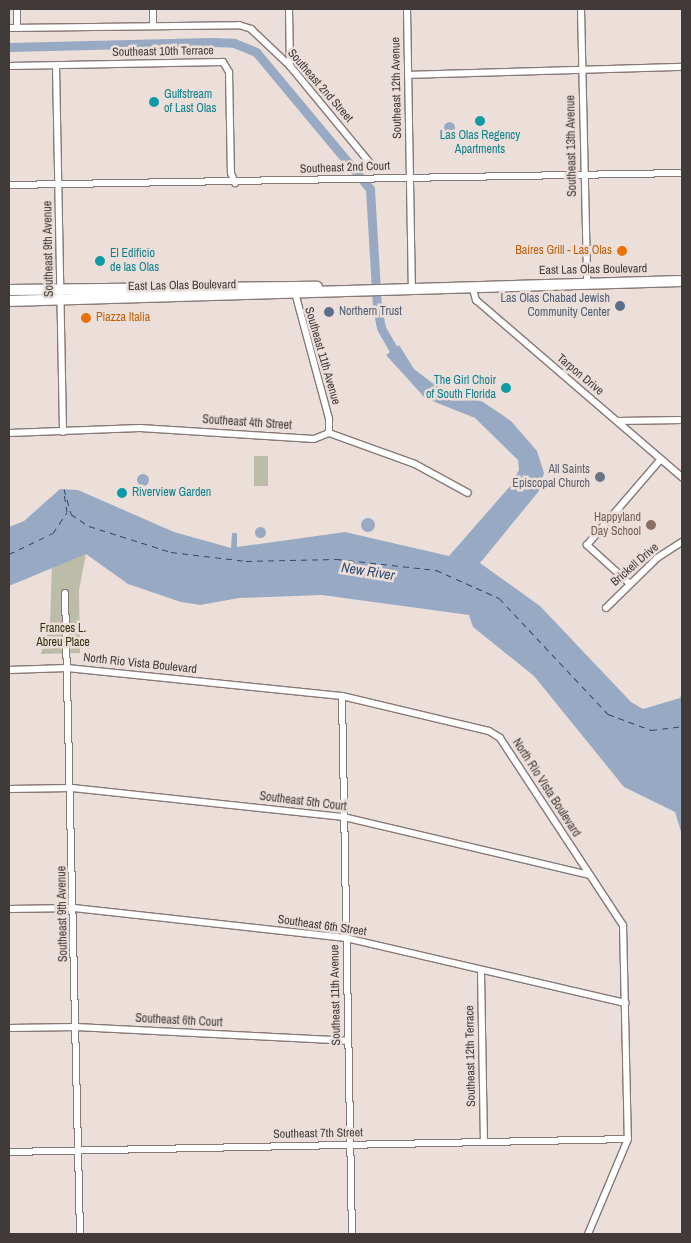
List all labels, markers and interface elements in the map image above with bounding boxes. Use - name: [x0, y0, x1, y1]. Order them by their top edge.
- street label: Southeast 12th Avenue: [389, 37, 405, 139]
- street label: Southeast 10th Terrace: [112, 44, 214, 60]
- street label: Southeast 2nd Street: [284, 46, 356, 126]
- place label: Gulfstream of Last Olas: [164, 88, 217, 116]
- street label: Southeast 13th Avenue: [564, 95, 580, 197]
- marker: Gulfstream of Last Olas: [148, 96, 160, 108]
- marker: Las Olas Regency Apartments: [474, 115, 486, 127]
- place label: Las Olas Regency Apartments: [440, 129, 520, 157]
- street label: Southeast 2nd Court: [300, 159, 390, 177]
- street label: Southeast 9th Avenue: [41, 201, 57, 297]
- place label: Baires Grill - Las Olas: [515, 244, 612, 258]
- marker: Baires Grill - Las Olas: [616, 245, 628, 257]
- place label: El Edificio de las Olas: [110, 247, 159, 275]
- marker: El Edificio de las Olas: [94, 255, 106, 267]
- street label: East Las Olas Boulevard: [539, 262, 647, 278]
- street label: East Las Olas Boulevard: [128, 278, 236, 294]
- place label: Las Olas Chabad Jewish Community Center: [501, 292, 610, 320]
- marker: Las Olas Chabad Jewish Community Center: [614, 300, 626, 312]
- street label: Southeast 11th Avenue: [301, 305, 343, 407]
- place label: Northern Trust: [339, 305, 402, 319]
- marker: Northern Trust: [323, 306, 335, 318]
- place label: Piazza Italia: [96, 311, 150, 325]
- marker: Piazza Italia: [80, 312, 92, 324]
- street label: Tarpon Drive: [554, 351, 606, 399]
- place label: The Girl Choir of South Florida: [426, 374, 496, 402]
- marker: The Girl Choir of South Florida: [500, 382, 512, 394]
- street label: Southeast 4th Street: [202, 413, 292, 433]
- place label: All Saints Episcopal Church: [512, 463, 590, 491]
- marker: All Saints Episcopal Church: [594, 471, 606, 483]
- place label: Riverview Garden: [132, 486, 211, 500]
- marker: Riverview Garden: [116, 487, 128, 499]
- place label: Happyland Day School: [591, 511, 641, 539]
- marker: Happyland Day School: [645, 519, 657, 531]
- street label: Brickell Drive: [608, 540, 662, 590]
- water label: New River: [340, 559, 396, 583]
- park label: Frances L. Abreu Place: [36, 622, 90, 650]
- street label: North Rio Vista Boulevard: [82, 651, 198, 677]
- street label: North Rio Vista Boulevard: [509, 736, 583, 840]
- street label: Southeast 5th Court: [259, 790, 347, 814]
- street label: Southeast 9th Avenue: [55, 866, 71, 962]
- street label: Southeast 6th Street: [277, 913, 367, 939]
- street label: Southeast 11th Avenue: [328, 944, 344, 1046]
- street label: Southeast 12th Terrace: [463, 1005, 479, 1107]
- street label: Southeast 6th Court: [135, 1012, 223, 1030]
- street label: Southeast 7th Street: [273, 1126, 363, 1142]

